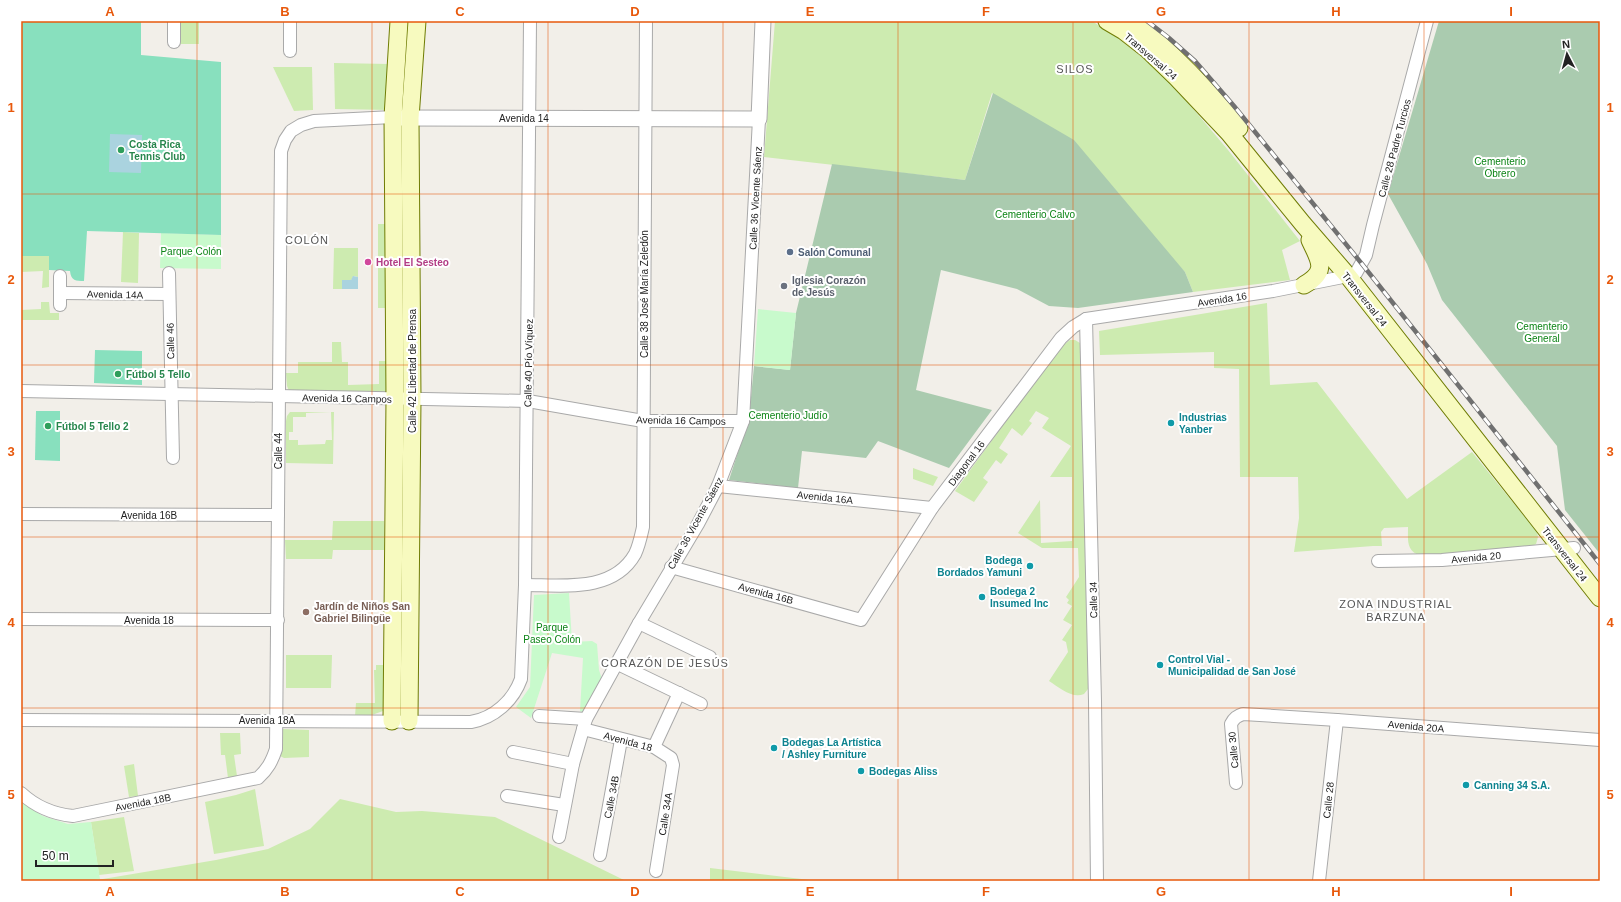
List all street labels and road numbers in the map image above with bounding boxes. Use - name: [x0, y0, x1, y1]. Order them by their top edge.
- street label: Transversal 24: [1122, 31, 1179, 82]
- street label: Calle 28 Padre Turcios: [1376, 98, 1413, 198]
- street label: Avenida 14: [499, 113, 549, 124]
- street label: Calle 36 Vicente Sáenz: [747, 146, 764, 250]
- street label: Calle 38 José María Zeledón: [639, 230, 650, 358]
- street label: Transversal 24: [1340, 270, 1389, 329]
- street label: Avenida 14A: [87, 289, 144, 300]
- street label: Avenida 16: [1197, 290, 1248, 309]
- street label: Calle 42 Libertad de Prensa: [407, 309, 418, 433]
- street label: Calle 40 Pío Víquez: [522, 319, 535, 407]
- street label: Calle 46: [165, 322, 176, 359]
- street label: Avenida 16 Campos: [302, 392, 392, 405]
- street label: Avenida 16 Campos: [636, 414, 726, 427]
- street label: Calle 44: [273, 432, 284, 469]
- street label: Diagonal 16: [946, 438, 987, 488]
- street label: Calle 36 Vicente Sáenz: [665, 475, 725, 571]
- street label: Avenida 16A: [796, 489, 854, 506]
- street label: Avenida 16B: [121, 510, 178, 521]
- street label: Transversal 24: [1540, 525, 1589, 584]
- street label: Avenida 20: [1451, 550, 1502, 565]
- street label: Avenida 16B: [737, 581, 795, 606]
- street label: Calle 34: [1088, 581, 1099, 618]
- street label: Avenida 18: [124, 615, 174, 626]
- street label: Avenida 18A: [239, 715, 296, 726]
- street label: Avenida 20A: [1387, 719, 1445, 734]
- street label: Avenida 18: [602, 730, 654, 753]
- street label: Calle 30: [1226, 731, 1241, 769]
- street label: Calle 34B: [602, 774, 621, 819]
- street label: Calle 28: [1321, 781, 1336, 819]
- street label: Calle 34A: [657, 791, 674, 836]
- street label: Avenida 18B: [114, 792, 172, 813]

